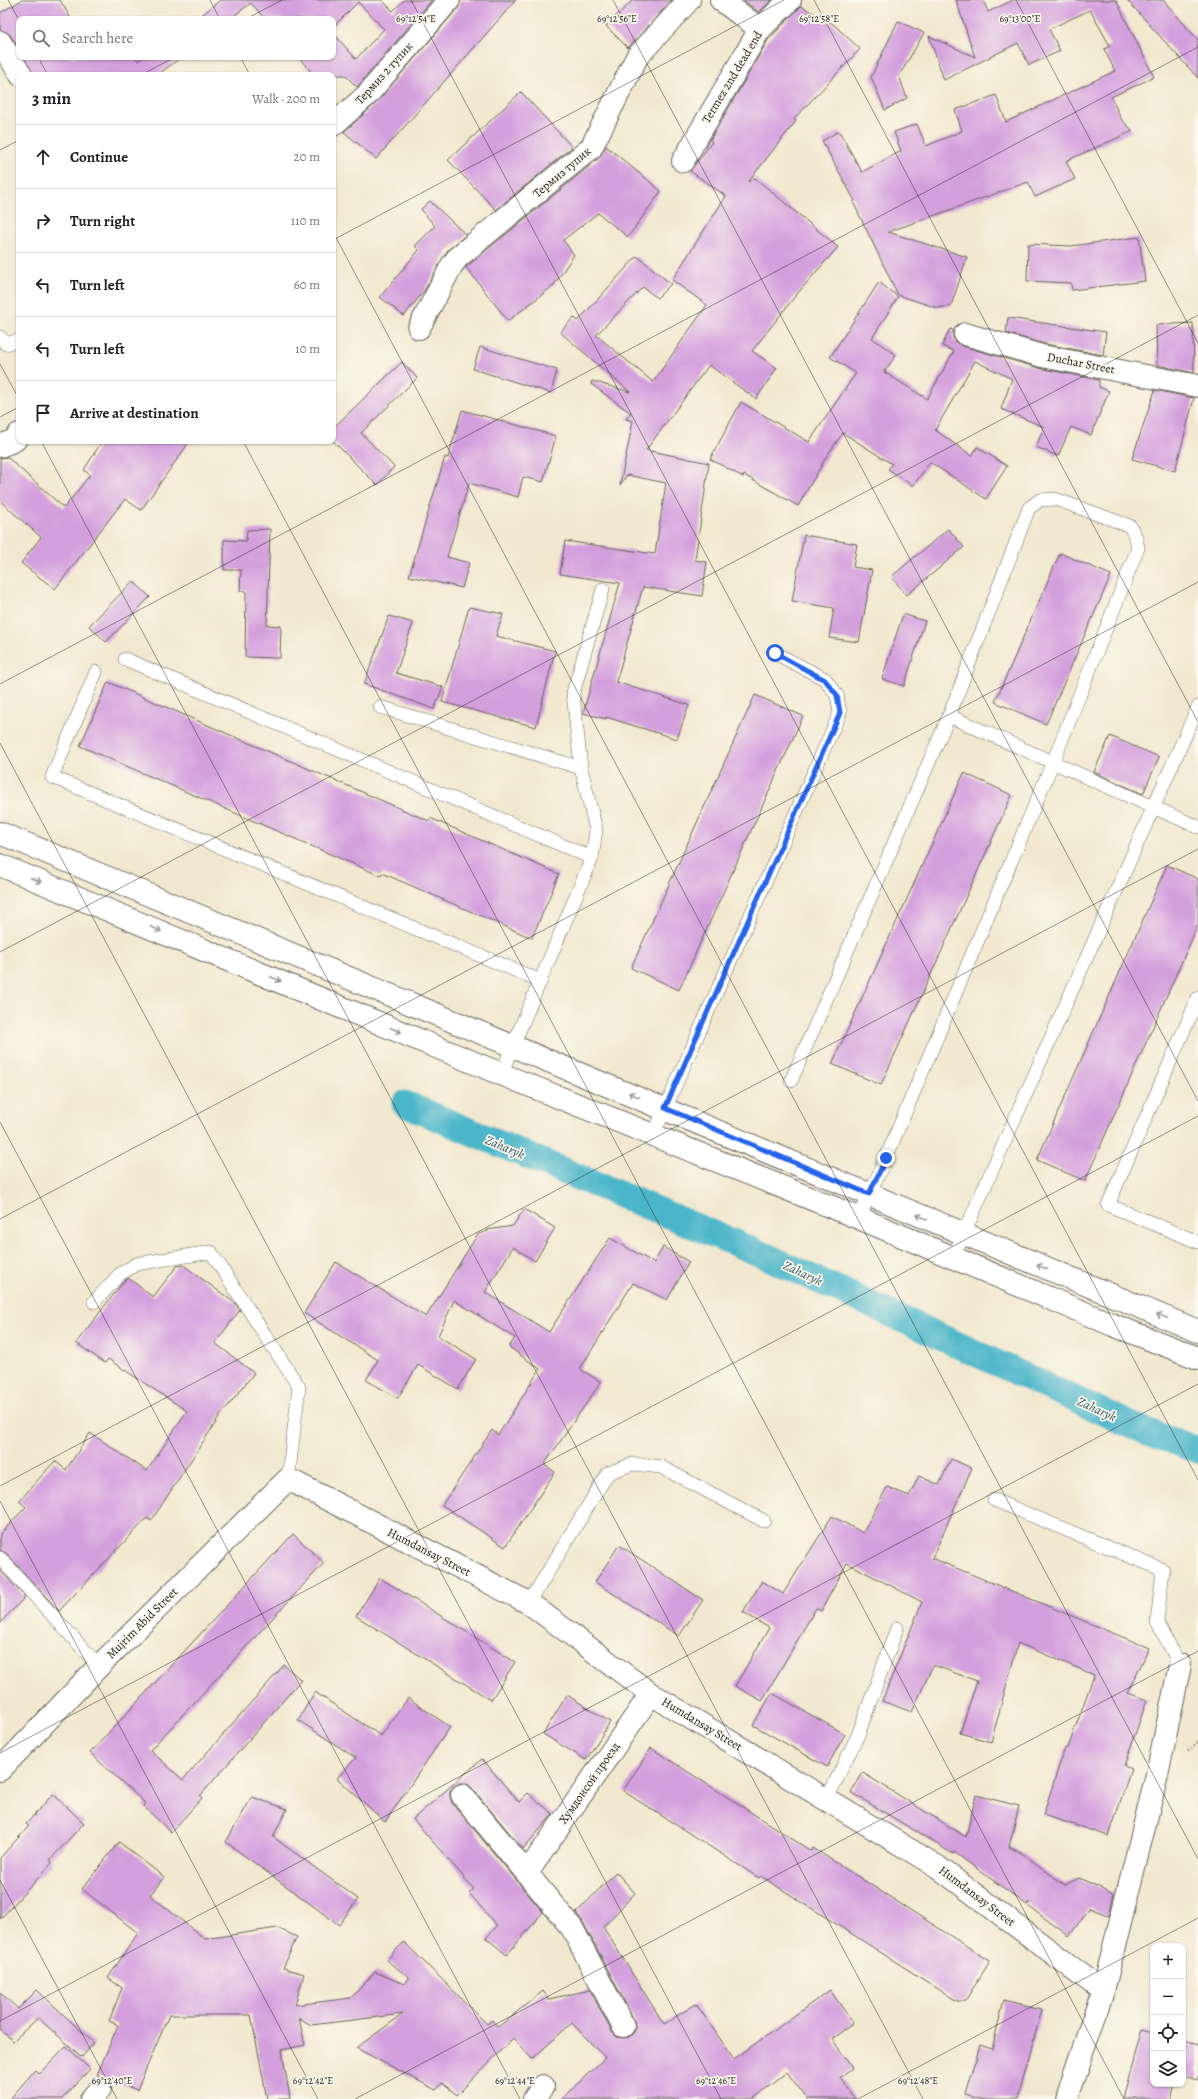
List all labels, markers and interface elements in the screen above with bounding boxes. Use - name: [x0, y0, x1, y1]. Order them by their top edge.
- text: 69°12'54"E: [396, 12, 436, 25]
- text: 69°12'56"E: [597, 12, 637, 25]
- text: 69°12'58"E: [799, 12, 839, 25]
- text: 69°13'00"E: [999, 12, 1041, 25]
- search box: [16, 16, 336, 60]
- icon: search: [30, 27, 52, 49]
- street label: Termez 2nd dead end: [698, 27, 766, 126]
- text: Search here: [62, 28, 133, 48]
- street label: Термиз 2 тупик: [352, 38, 416, 108]
- text: 3 min: [32, 87, 71, 110]
- text: Walk · 200 m: [252, 90, 320, 107]
- street label: Термиз тупик: [530, 143, 594, 201]
- icon: ahead: [32, 146, 54, 168]
- text: Continue: [70, 147, 128, 167]
- text: 20 m: [294, 148, 320, 165]
- icon: right: [32, 210, 54, 232]
- text: Turn right: [70, 211, 135, 231]
- text: 110 m: [291, 212, 320, 229]
- icon: left: [32, 274, 54, 296]
- text: Turn left: [70, 275, 125, 295]
- text: 60 m: [294, 276, 320, 293]
- icon: left: [32, 338, 54, 360]
- text: Turn left: [70, 339, 125, 359]
- text: 10 m: [295, 340, 320, 357]
- street label: Duchar Street: [1046, 349, 1116, 377]
- icon: arrive: [32, 402, 54, 424]
- text: Arrive at destination: [70, 403, 199, 423]
- route start: [766, 644, 784, 662]
- one-way arrow: [30, 876, 42, 884]
- one-way arrow: [150, 926, 162, 934]
- one-way arrow: [270, 976, 282, 984]
- one-way arrow: [390, 1026, 402, 1034]
- one-way arrow: [629, 1091, 641, 1099]
- water label: Zaharyk: [483, 1131, 528, 1163]
- route end: [877, 1149, 895, 1167]
- one-way arrow: [916, 1212, 928, 1220]
- water label: Zaharyk: [781, 1257, 826, 1290]
- one-way arrow: [1036, 1262, 1048, 1270]
- one-way arrow: [1156, 1312, 1168, 1320]
- water label: Zaharyk: [1075, 1393, 1120, 1426]
- street label: Humdansay Street: [385, 1524, 473, 1580]
- street label: Mujrim Abid Street: [103, 1584, 181, 1662]
- street label: Humdansay Street: [659, 1694, 745, 1754]
- street label: Хумдонсой проезд: [555, 1739, 623, 1827]
- street label: Humdansay Street: [936, 1862, 1018, 1930]
- map controls: [1150, 1943, 1186, 2087]
- button: +: [1150, 1943, 1186, 1979]
- button: −: [1150, 1979, 1186, 2015]
- button: locate: [1150, 2015, 1186, 2051]
- button: layers: [1150, 2051, 1186, 2087]
- text: 69°12'40"E: [92, 2074, 133, 2087]
- text: 69°12'42"E: [293, 2074, 333, 2087]
- text: 69°12'44"E: [495, 2074, 535, 2087]
- text: 69°12'46"E: [696, 2074, 736, 2087]
- text: 69°12'48"E: [898, 2074, 938, 2087]

